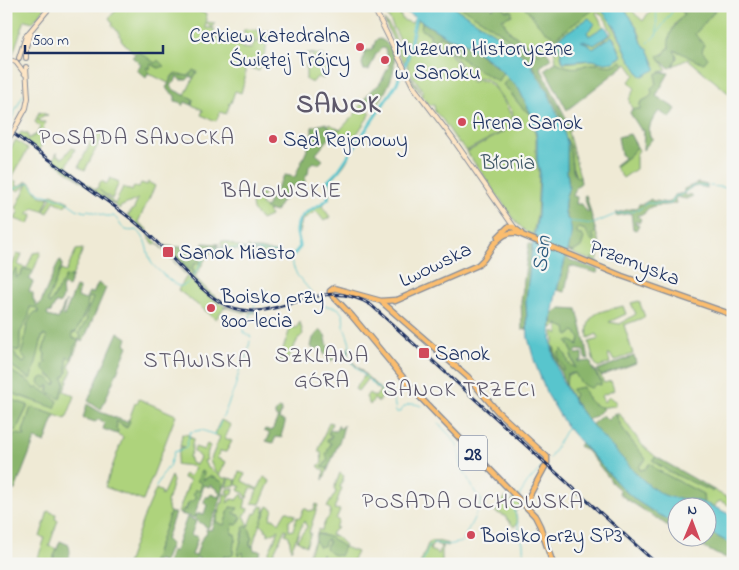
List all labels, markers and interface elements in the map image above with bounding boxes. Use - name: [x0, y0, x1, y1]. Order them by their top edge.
- scale bar: [25, 22, 162, 54]
- place label: Cerkiew katedralna Świętej Trójcy: [189, 22, 350, 78]
- text: 500 m: [32, 30, 69, 52]
- place label: Muzeum Historyczne w Sanoku: [395, 35, 573, 89]
- marker: Cerkiew katedralna Świętej Trójcy: [354, 41, 366, 53]
- marker: Muzeum Historyczne w Sanoku: [379, 54, 391, 66]
- district label: SANOK: [297, 87, 382, 125]
- place label: Arena Sanok: [472, 109, 583, 139]
- marker: Arena Sanok: [456, 116, 468, 128]
- district label: POSADA SANOCKA: [39, 123, 235, 155]
- place label: Sąd Rejonowy: [283, 126, 408, 158]
- marker: Sąd Rejonowy: [267, 133, 279, 145]
- park label: Błonia: [480, 149, 535, 179]
- district label: BALOWSKIE: [221, 176, 342, 208]
- water label: San: [525, 233, 561, 275]
- street label: Przemyska: [584, 233, 684, 297]
- street label: Lwowska: [395, 235, 477, 296]
- place label: Sanok Miasto: [179, 239, 296, 269]
- marker: Sanok Miasto: [161, 245, 175, 259]
- place label: Boisko przy 800-lecia: [220, 283, 324, 337]
- marker: Boisko przy 800-lecia: [205, 302, 217, 314]
- place label: Sanok: [435, 340, 490, 370]
- district label: SZKLANA GÓRA: [275, 341, 369, 398]
- district label: STAWISKA: [144, 346, 252, 378]
- marker: Sanok: [417, 346, 431, 360]
- district label: SANOK TRZECI: [384, 375, 537, 407]
- road number: 28: [459, 436, 487, 470]
- district label: POSADA OLCHOWSKA: [362, 487, 584, 519]
- north arrow: [666, 498, 716, 548]
- text: N: [687, 500, 697, 521]
- place label: Boisko przy SP3: [480, 522, 623, 554]
- marker: Boisko przy SP3: [465, 529, 477, 541]

